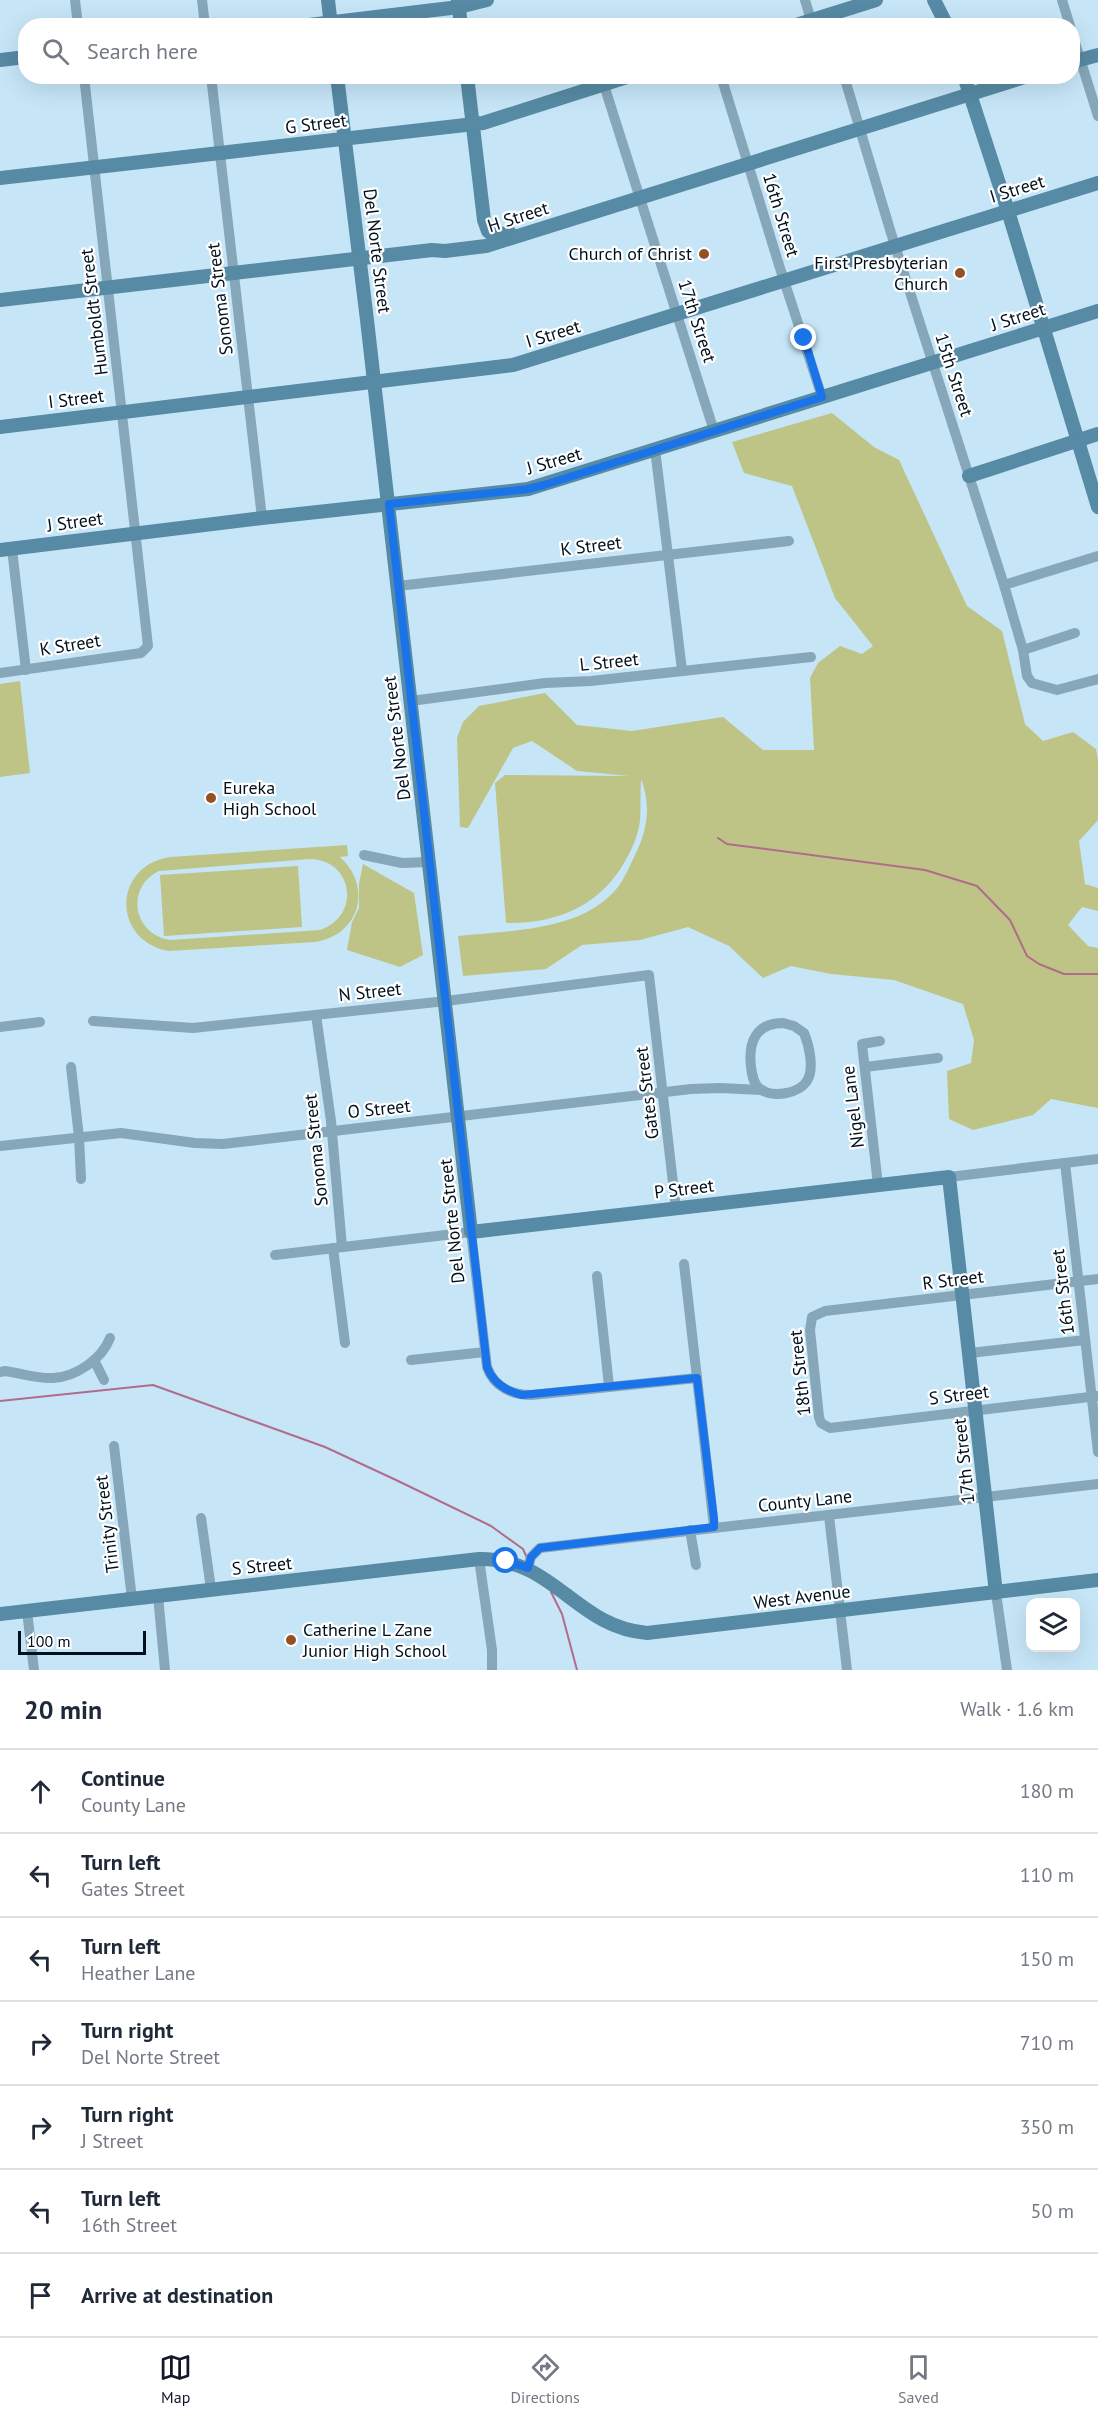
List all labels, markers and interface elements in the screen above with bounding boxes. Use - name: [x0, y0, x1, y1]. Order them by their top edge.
- search box: [18, 18, 1080, 84]
- icon: search: [39, 35, 72, 68]
- text: Search here: [87, 37, 198, 65]
- street label: G Street: [284, 108, 348, 139]
- street label: I Street: [987, 169, 1047, 208]
- street label: 16th Street: [758, 170, 805, 260]
- street label: Del Norte Street: [358, 187, 397, 314]
- street label: H Street: [484, 196, 551, 237]
- street label: Sonoma Street: [201, 242, 238, 357]
- place label: Church of Christ: [569, 242, 692, 265]
- street label: Humboldt Street: [74, 247, 113, 377]
- marker: Church of Christ: [697, 247, 711, 261]
- place label: First Presbyterian Church: [814, 251, 948, 295]
- marker: First Presbyterian Church: [953, 266, 967, 280]
- street label: 17th Street: [673, 276, 722, 365]
- street label: J Street: [987, 297, 1048, 336]
- street label: I Street: [523, 314, 583, 353]
- route end: [790, 324, 816, 350]
- street label: 15th Street: [930, 330, 979, 419]
- street label: I Street: [47, 384, 105, 413]
- street label: J Street: [523, 442, 584, 480]
- street label: J Street: [45, 506, 104, 537]
- street label: K Street: [559, 530, 623, 561]
- street label: K Street: [38, 628, 102, 661]
- street label: L Street: [578, 647, 640, 676]
- street label: Del Norte Street: [377, 675, 416, 802]
- place label: Eureka High School: [223, 776, 317, 820]
- marker: Eureka High School: [204, 791, 218, 805]
- street label: N Street: [337, 977, 402, 1006]
- street label: Gates Street: [629, 1045, 664, 1141]
- street label: Nigel Lane: [836, 1065, 869, 1149]
- street label: Sonoma Street: [298, 1093, 333, 1207]
- street label: O Street: [346, 1094, 412, 1123]
- street label: Del Norte Street: [434, 1158, 469, 1285]
- street label: P Street: [653, 1173, 715, 1204]
- street label: 16th Street: [1046, 1248, 1079, 1336]
- street label: R Street: [921, 1264, 985, 1295]
- street label: 18th Street: [784, 1329, 815, 1417]
- street label: S Street: [928, 1379, 990, 1410]
- street label: 17th Street: [948, 1417, 979, 1505]
- street label: Trinity Street: [89, 1474, 124, 1574]
- street label: County Lane: [757, 1484, 853, 1517]
- route start: [492, 1547, 518, 1573]
- street label: S Street: [231, 1551, 293, 1580]
- street label: West Avenue: [752, 1579, 852, 1614]
- map controls: [1026, 1598, 1080, 1652]
- button: layers: [1026, 1598, 1080, 1652]
- place label: Catherine L Zane Junior High School: [302, 1618, 447, 1662]
- scale bar: [18, 1628, 146, 1656]
- text: 100 m: [27, 1631, 70, 1651]
- marker: Catherine L Zane Junior High School: [284, 1633, 298, 1647]
- text: 20 min: [24, 1693, 102, 1726]
- text: Walk · 1.6 km: [960, 1696, 1074, 1722]
- text: Continue: [81, 1764, 165, 1792]
- icon: ahead: [24, 1775, 57, 1808]
- text: 180 m: [1020, 1778, 1074, 1804]
- text: County Lane: [81, 1792, 186, 1818]
- text: Turn left: [81, 1848, 161, 1876]
- icon: left: [24, 1859, 57, 1892]
- text: 110 m: [1020, 1862, 1074, 1888]
- text: Gates Street: [81, 1876, 185, 1902]
- text: Turn left: [81, 1932, 161, 1960]
- icon: left: [24, 1943, 57, 1976]
- text: 150 m: [1020, 1946, 1074, 1972]
- text: Heather Lane: [81, 1960, 196, 1986]
- text: Turn right: [81, 2016, 173, 2044]
- icon: right: [24, 2027, 57, 2060]
- text: 710 m: [1020, 2030, 1074, 2056]
- text: Del Norte Street: [81, 2044, 220, 2070]
- text: Turn right: [81, 2100, 173, 2128]
- icon: right: [24, 2111, 57, 2144]
- text: 350 m: [1020, 2114, 1074, 2140]
- text: J Street: [81, 2128, 143, 2154]
- text: Turn left: [81, 2184, 161, 2212]
- icon: left: [24, 2195, 57, 2228]
- text: 50 m: [1031, 2198, 1074, 2224]
- text: 16th Street: [81, 2212, 177, 2238]
- icon: arrive: [24, 2279, 57, 2312]
- text: Arrive at destination: [81, 2281, 273, 2309]
- tab: Map: [159, 2351, 192, 2407]
- tab: Directions: [511, 2351, 580, 2407]
- tab: Saved: [898, 2351, 939, 2407]

